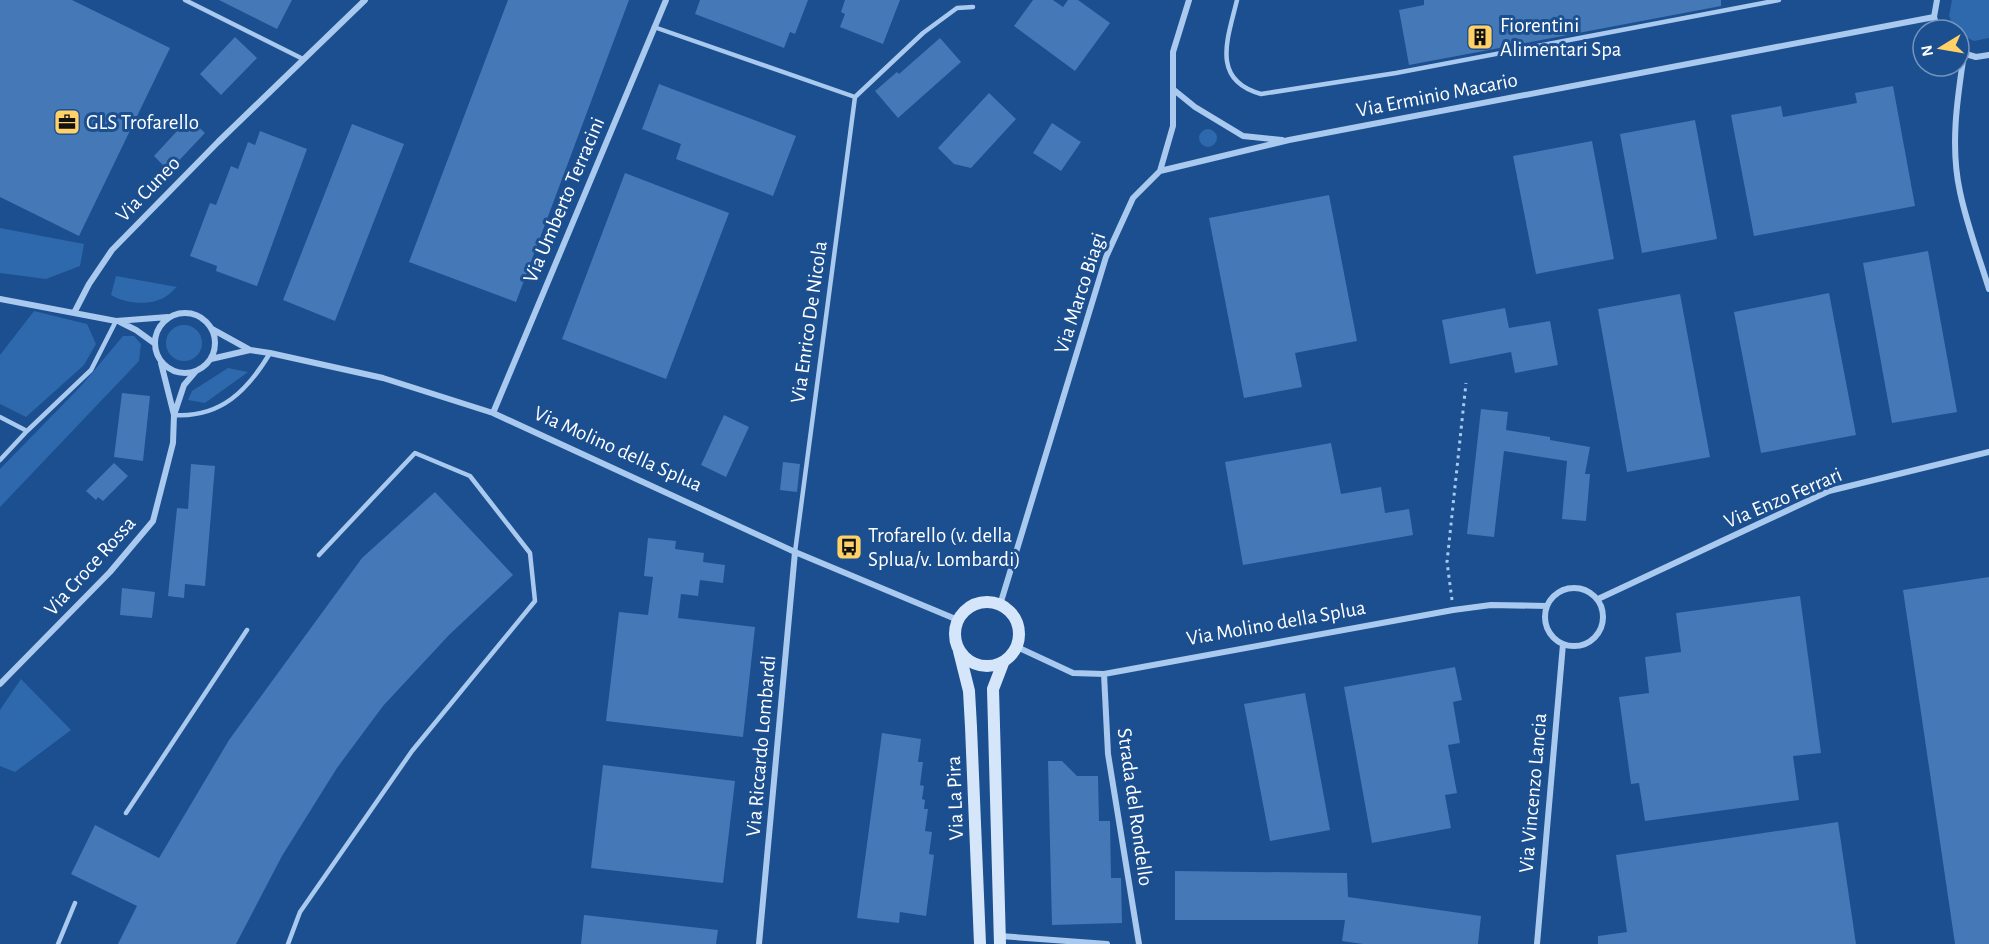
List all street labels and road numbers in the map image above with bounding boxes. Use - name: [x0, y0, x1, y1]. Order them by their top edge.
- street label: Via Erminio Macario: [1355, 69, 1519, 121]
- street label: Via Umberto Terracini: [520, 114, 608, 286]
- street label: Via Cuneo: [112, 152, 184, 226]
- street label: Via Marco Biagi: [1051, 230, 1109, 356]
- street label: Via Enrico De Nicola: [787, 239, 831, 405]
- street label: Via Molino della Splua: [531, 402, 706, 496]
- street label: Via Enzo Ferrari: [1721, 464, 1845, 532]
- street label: Via Croce Rossa: [40, 512, 140, 620]
- street label: Via Molino della Splua: [1185, 597, 1368, 649]
- street label: Via Riccardo Lombardi: [743, 654, 779, 838]
- street label: Via Vincenzo Lancia: [1516, 712, 1550, 874]
- street label: Strada del Rondello: [1114, 727, 1156, 887]
- street label: Via La Pira: [943, 755, 967, 840]

